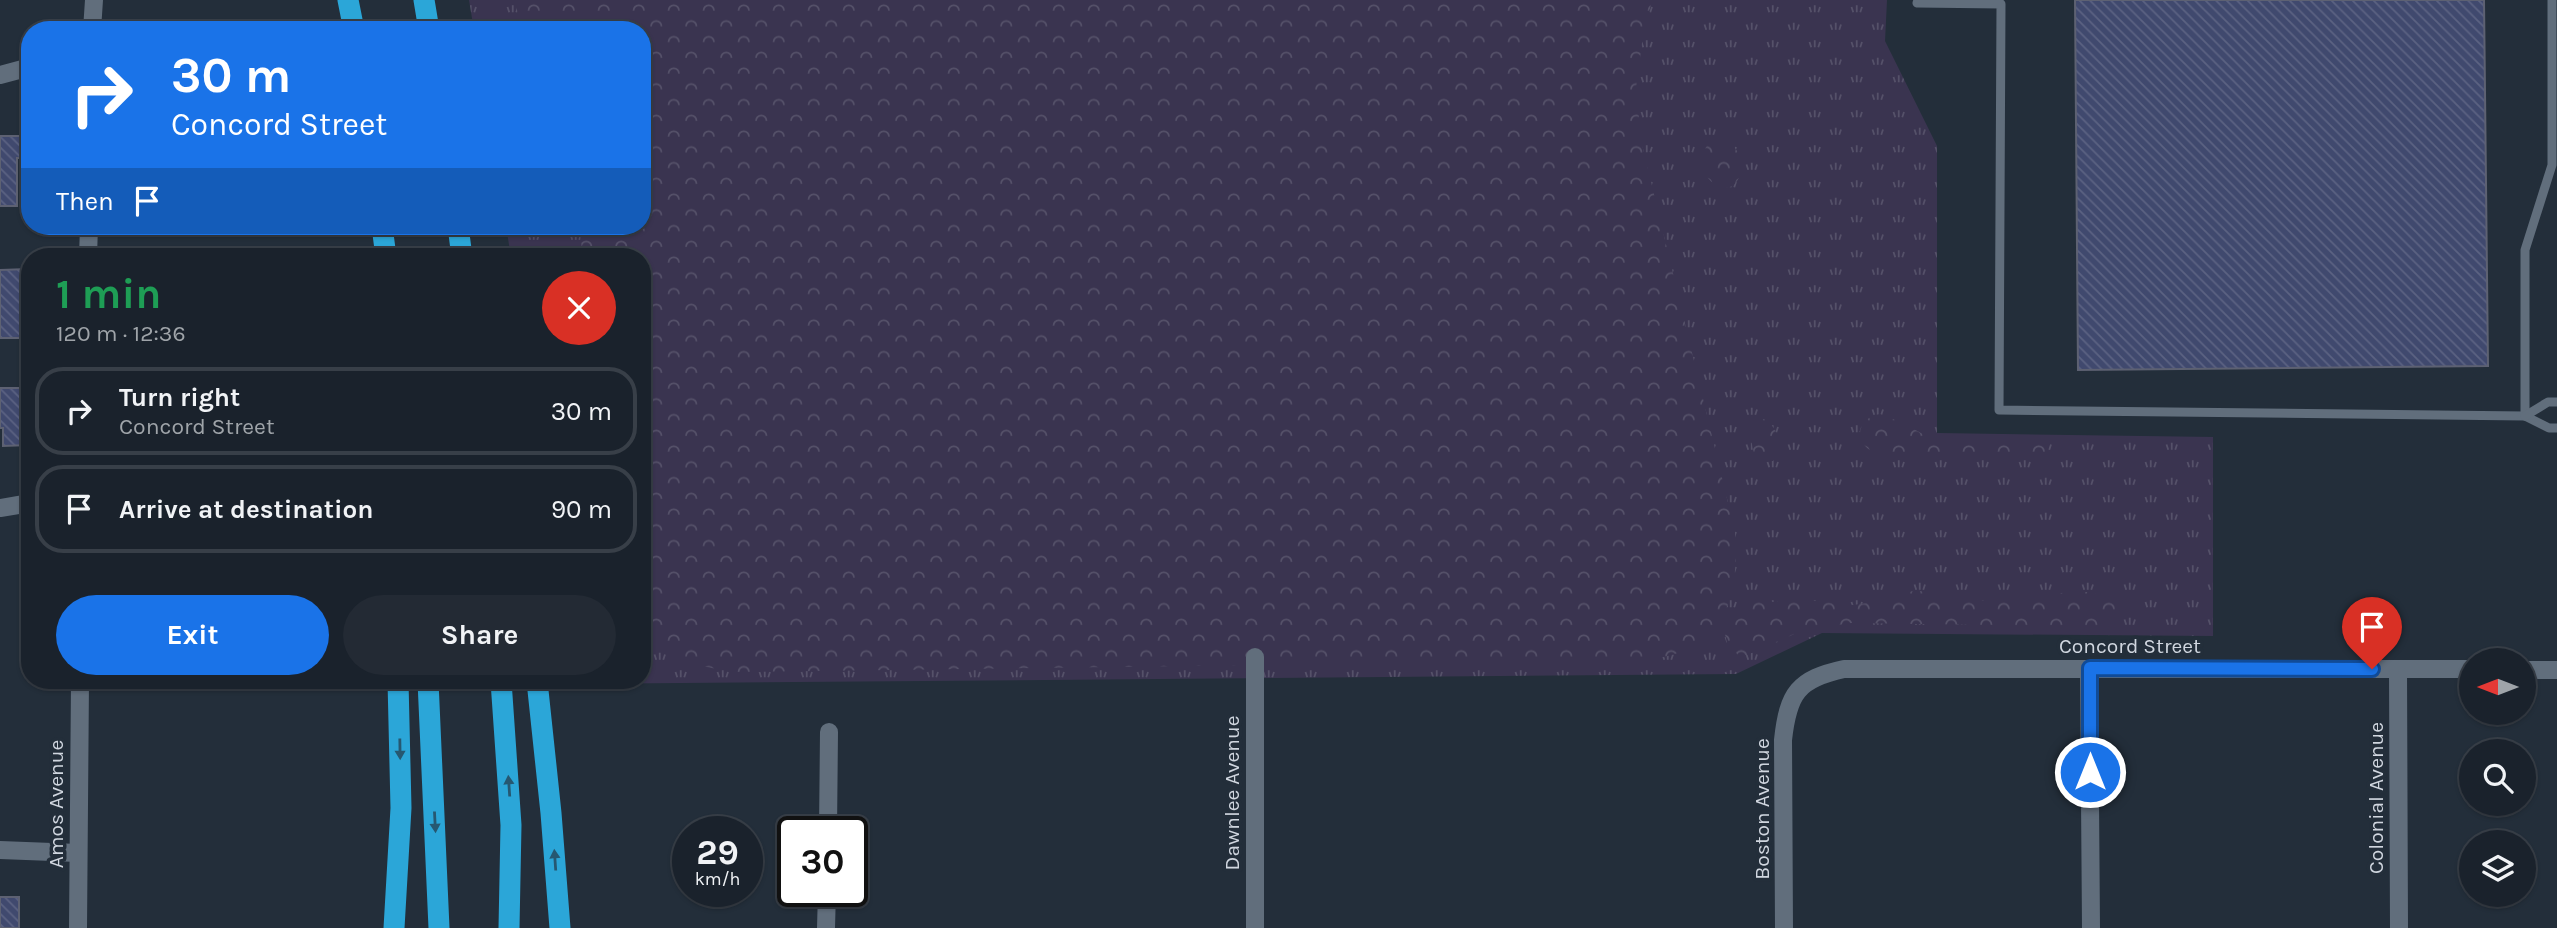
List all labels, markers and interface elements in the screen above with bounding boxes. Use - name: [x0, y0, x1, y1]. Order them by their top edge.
- text: 30 m: [171, 47, 291, 104]
- icon: right: [56, 49, 147, 140]
- text: Concord Street: [171, 106, 387, 143]
- icon: arrive: [128, 182, 166, 220]
- text: Then: [56, 186, 114, 217]
- text: 1 min: [56, 269, 161, 319]
- button: close: [542, 271, 616, 345]
- text: 120 m · 12:36: [56, 320, 186, 347]
- text: Turn right: [119, 382, 240, 413]
- icon: right: [60, 392, 98, 430]
- text: 30 m: [551, 396, 612, 427]
- text: Concord Street: [119, 413, 275, 440]
- icon: arrive: [60, 490, 98, 528]
- text: Arrive at destination: [119, 494, 373, 525]
- text: 90 m: [551, 494, 612, 525]
- button: Exit: [56, 595, 329, 675]
- button: Share: [343, 595, 616, 675]
- pin: [2342, 597, 2402, 669]
- icon: arrive: [2353, 608, 2391, 646]
- street label: Concord Street: [2059, 634, 2201, 658]
- north arrow: [2459, 648, 2536, 724]
- map controls: [2459, 648, 2536, 907]
- street label: Dawnlee Avenue: [1220, 716, 1244, 870]
- street label: Colonial Avenue: [2364, 722, 2388, 874]
- position arrow: [2053, 735, 2127, 809]
- one-way arrow: [394, 738, 405, 760]
- street label: Boston Avenue: [1750, 738, 1774, 880]
- button: search: [2459, 739, 2536, 816]
- street label: Amos Avenue: [44, 740, 68, 868]
- one-way arrow: [503, 775, 514, 797]
- one-way arrow: [429, 812, 440, 834]
- speed limit sign: 30: [777, 816, 868, 907]
- button: layers: [2459, 830, 2536, 907]
- text: 29: [696, 832, 739, 873]
- one-way arrow: [549, 849, 560, 871]
- text: km/h: [695, 868, 740, 890]

